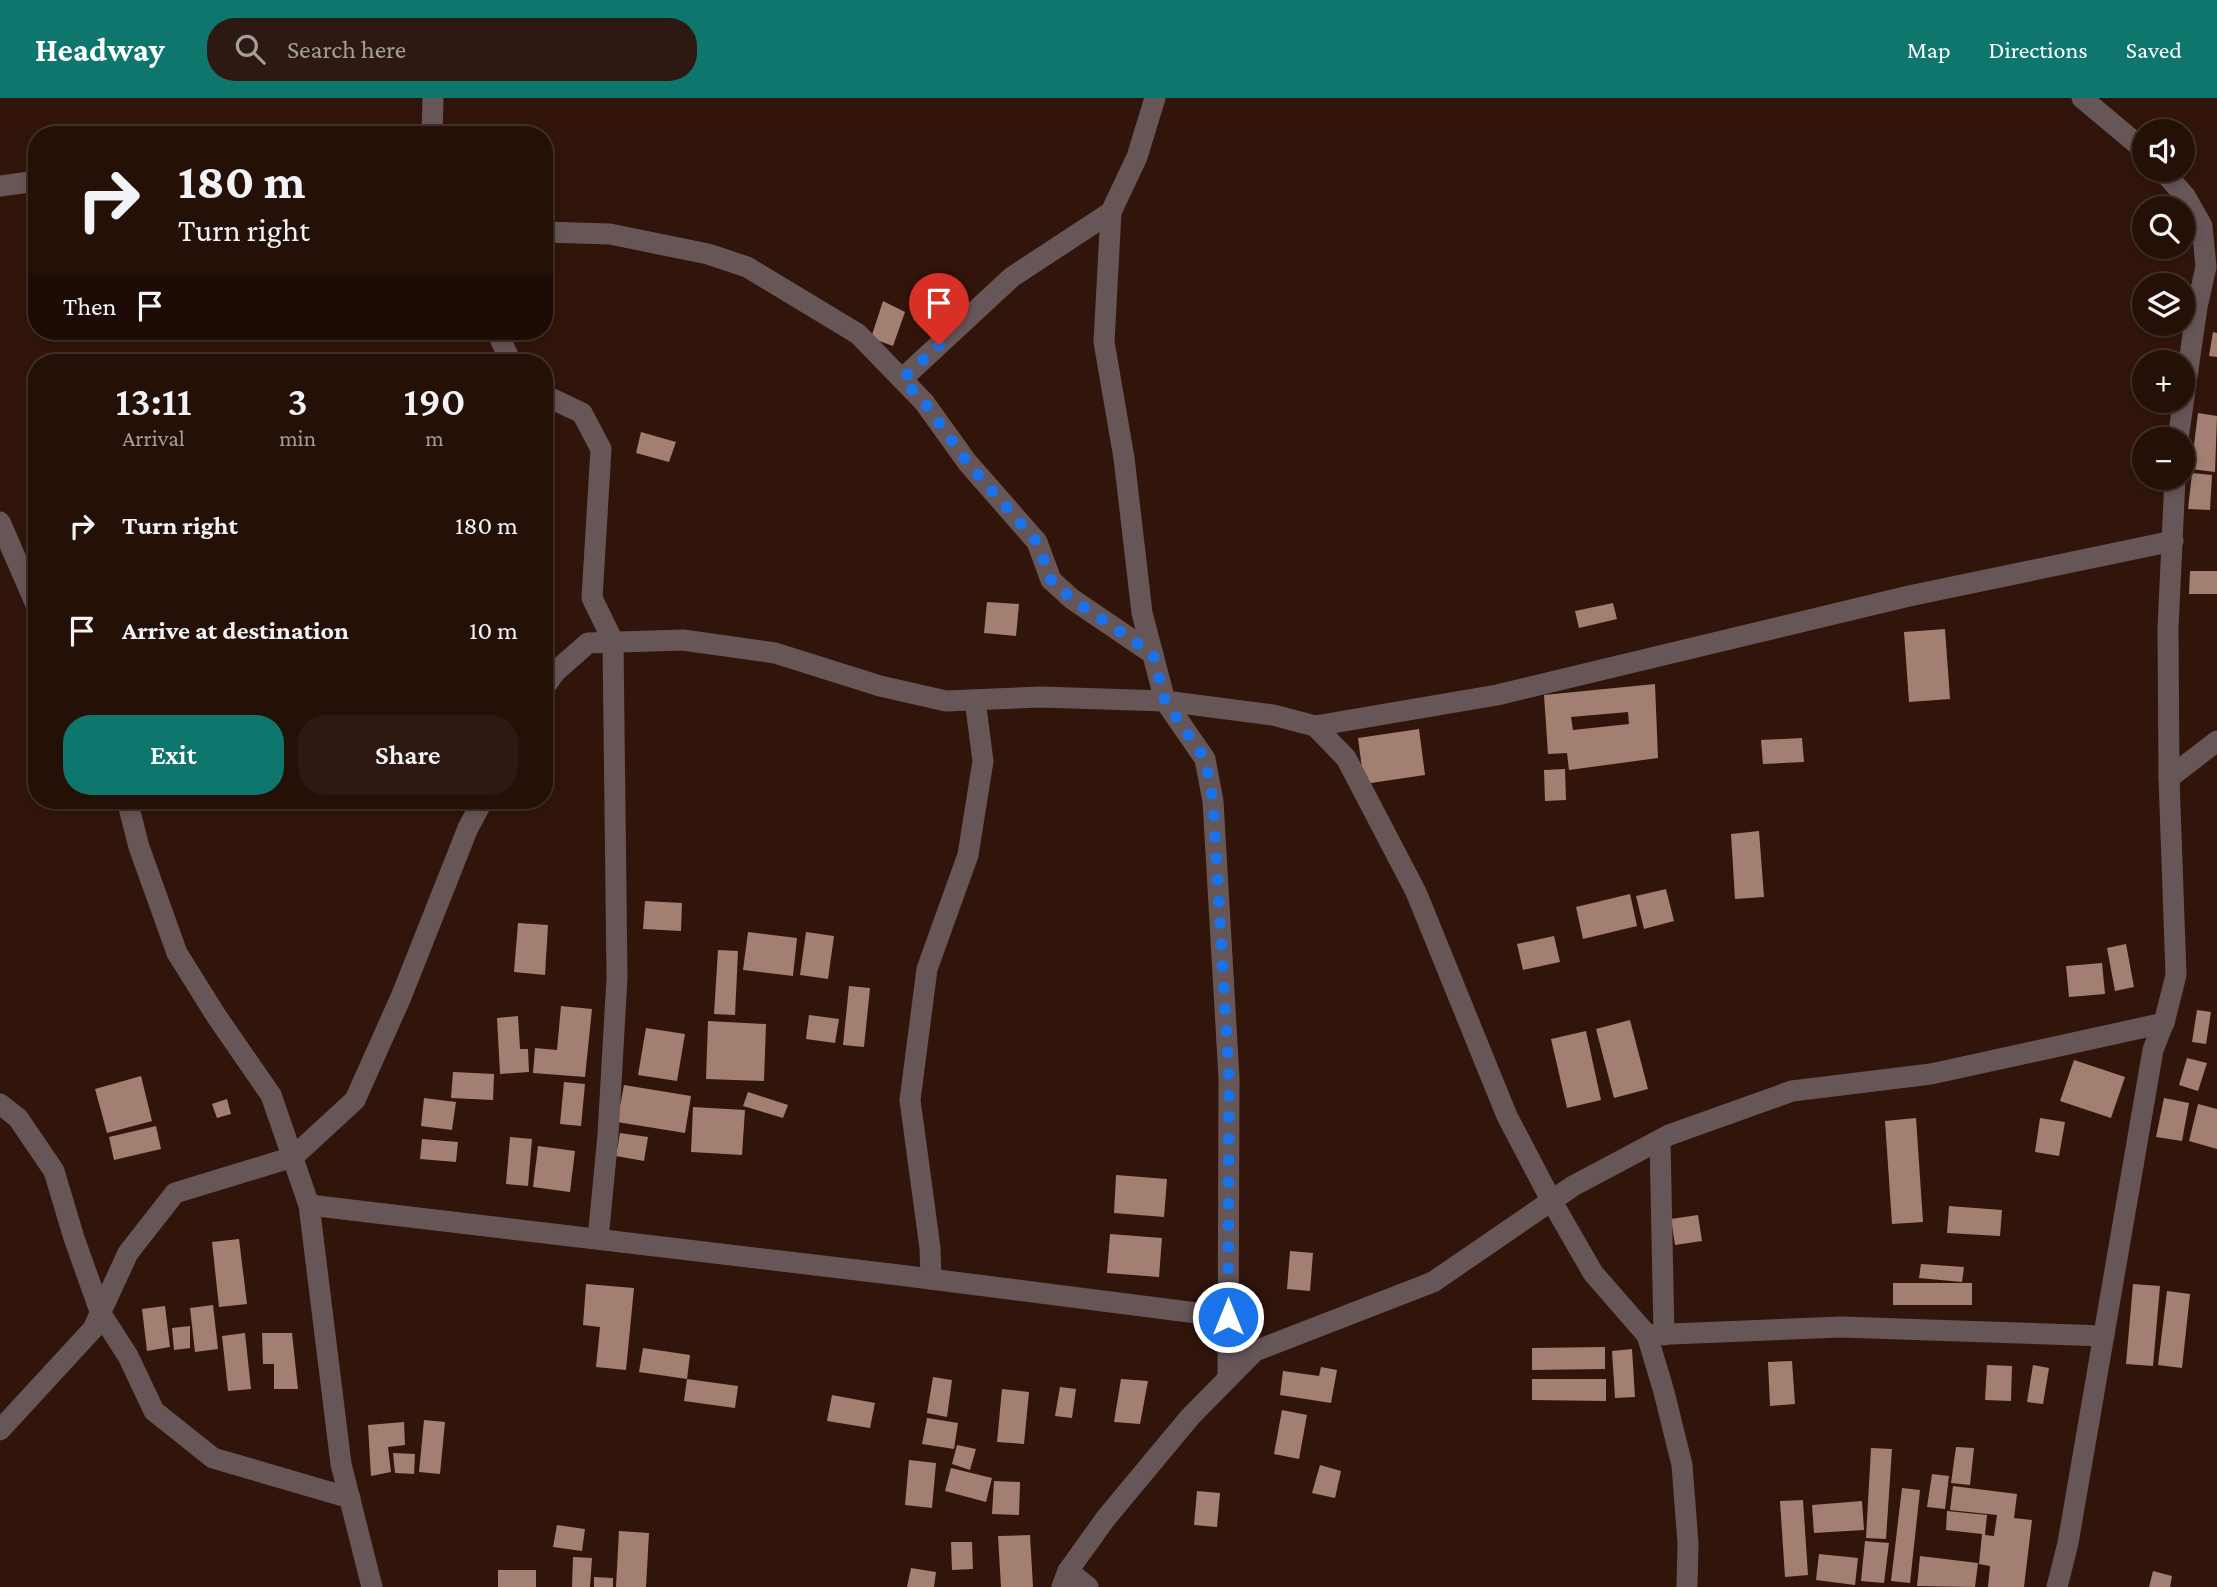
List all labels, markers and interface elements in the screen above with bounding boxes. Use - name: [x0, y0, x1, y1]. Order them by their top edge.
- search box: [207, 18, 697, 81]
- icon: search: [231, 30, 269, 68]
- text: Headway: [35, 31, 165, 68]
- text: Search here: [287, 35, 406, 64]
- text: Map: [1907, 36, 1951, 63]
- text: Directions: [1989, 36, 2088, 63]
- text: Saved: [2126, 36, 2182, 63]
- map controls: [2132, 119, 2195, 490]
- button: sound: [2132, 119, 2195, 182]
- icon: right: [63, 154, 154, 245]
- text: 180 m: [178, 154, 306, 209]
- button: search: [2132, 196, 2195, 259]
- text: Turn right: [178, 212, 310, 248]
- pin: [909, 273, 969, 345]
- button: layers: [2132, 273, 2195, 336]
- icon: arrive: [920, 284, 958, 322]
- icon: arrive: [131, 287, 169, 325]
- text: Then: [63, 292, 117, 321]
- button: +: [2132, 350, 2195, 413]
- text: 13:11: [115, 377, 192, 424]
- text: 3: [287, 377, 308, 424]
- text: 190: [403, 377, 466, 424]
- text: Arrival: [122, 425, 185, 451]
- text: min: [279, 425, 316, 451]
- text: m: [425, 425, 444, 451]
- button: −: [2132, 427, 2195, 490]
- icon: right: [63, 507, 101, 545]
- text: Turn right: [122, 511, 238, 540]
- text: 180 m: [455, 511, 518, 540]
- icon: arrive: [63, 612, 101, 650]
- text: Arrive at destination: [122, 616, 349, 645]
- text: 10 m: [469, 616, 518, 645]
- button: Exit: [63, 715, 284, 795]
- button: Share: [298, 715, 518, 795]
- position arrow: [1191, 1280, 1265, 1354]

